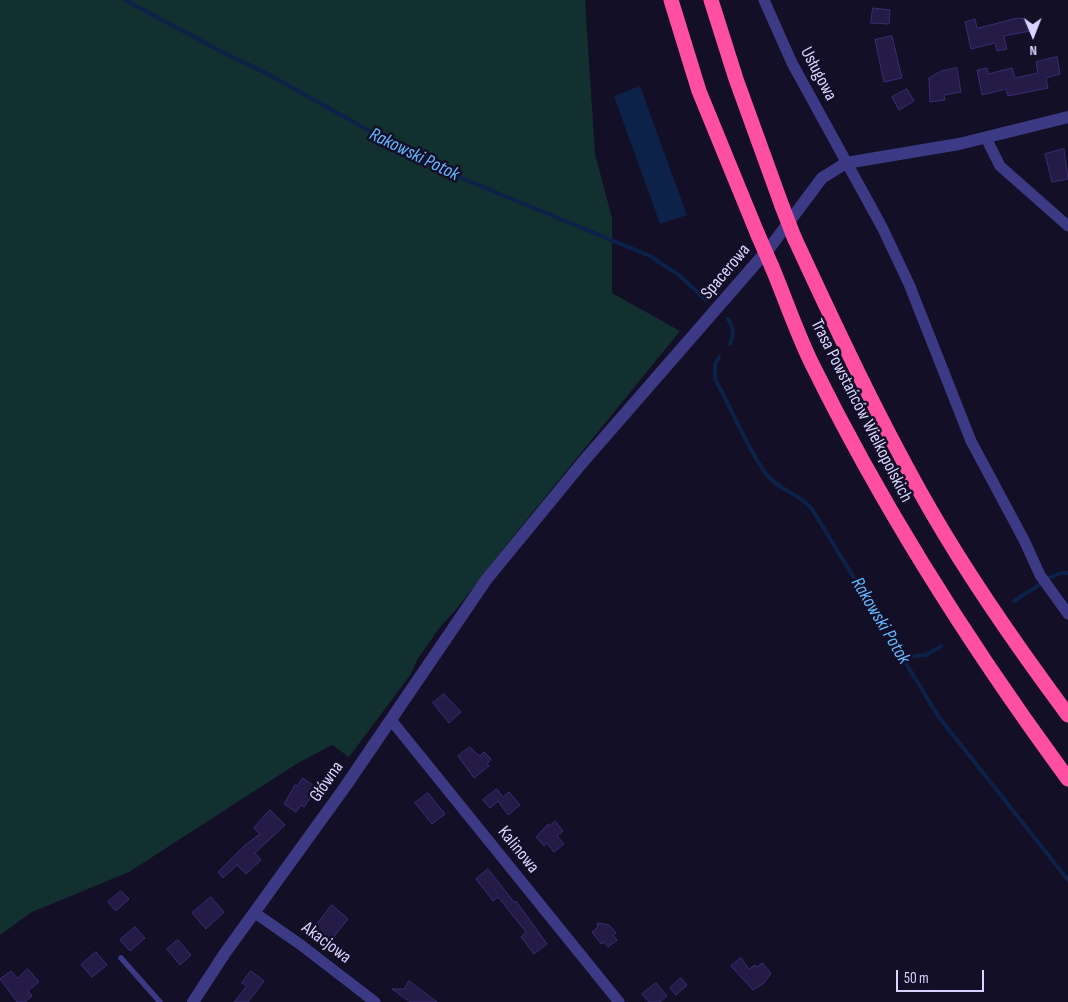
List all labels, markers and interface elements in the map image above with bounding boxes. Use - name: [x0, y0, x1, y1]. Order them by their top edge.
- north arrow: [1008, 10, 1058, 60]
- text: N: [1029, 42, 1037, 59]
- street label: Usługowa: [795, 44, 841, 104]
- water label: Rakowski Potok: [365, 123, 463, 187]
- street label: Spacerowa: [697, 240, 755, 304]
- street label: Trasa Powstańców Wielkopolskich: [805, 316, 917, 506]
- water label: Rakowski Potok: [845, 573, 915, 669]
- street label: Główna: [305, 758, 349, 806]
- street label: Kalinowa: [493, 822, 543, 878]
- street label: Akacjowa: [297, 917, 355, 969]
- scale bar: [898, 960, 986, 992]
- text: 50 m: [904, 969, 929, 988]

